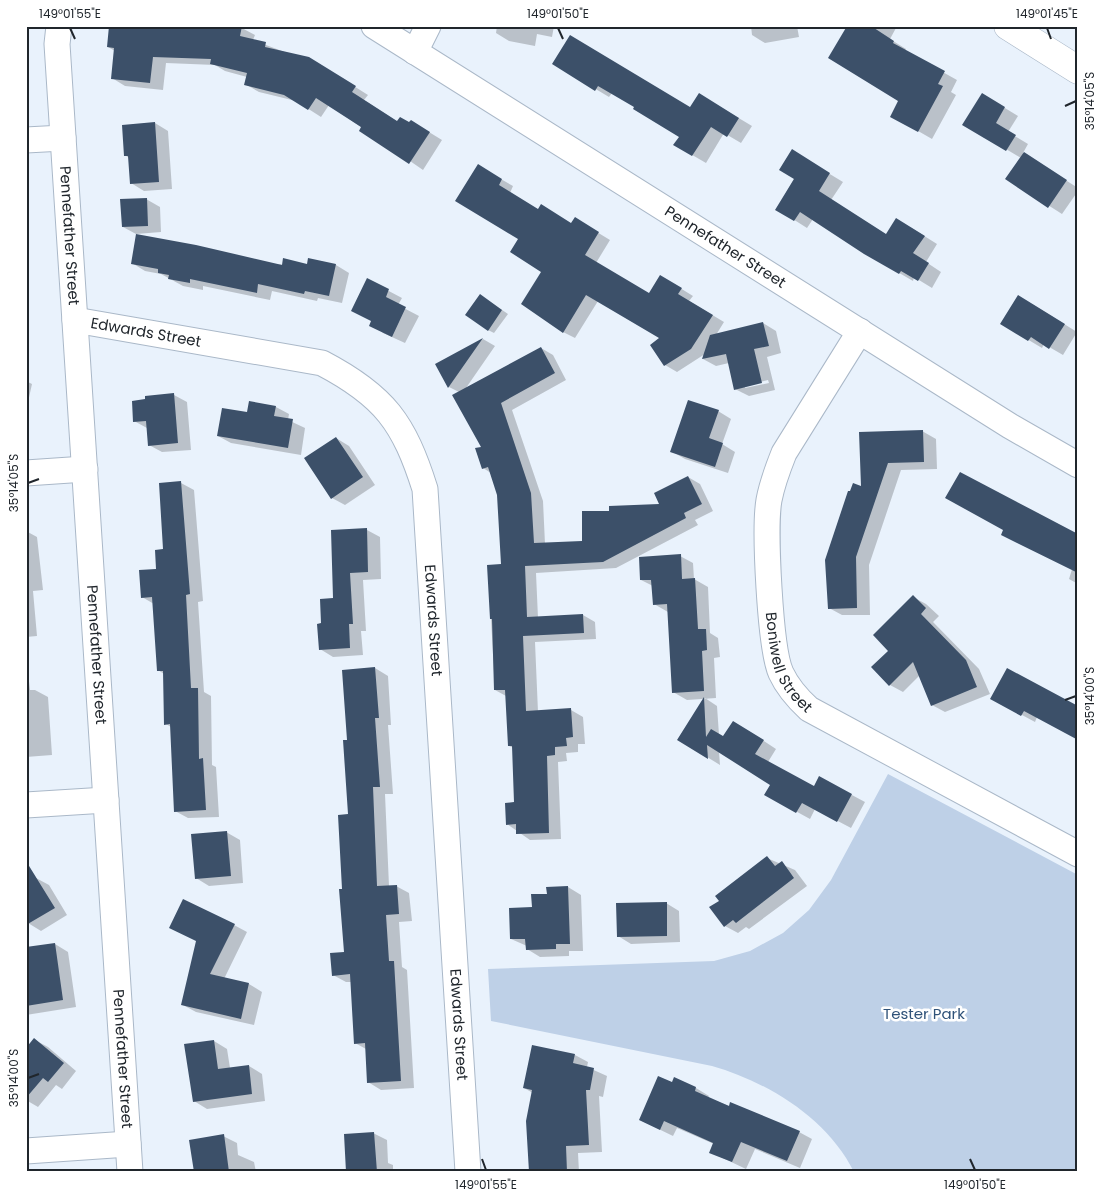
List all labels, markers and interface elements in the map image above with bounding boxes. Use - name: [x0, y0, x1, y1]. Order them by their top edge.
- text: 149°01'55"E: [39, 5, 101, 22]
- text: 149°01'50"E: [527, 5, 589, 22]
- text: 149°01'45"E: [1016, 5, 1078, 22]
- text: 35°14'05"S: [1081, 72, 1098, 130]
- street label: Pennefather Street: [55, 165, 85, 306]
- street label: Pennefather Street: [661, 200, 790, 293]
- street label: Edwards Street: [89, 312, 203, 352]
- text: 35°14'05"S: [5, 454, 22, 512]
- street label: Edwards Street: [420, 564, 448, 677]
- street label: Pennefather Street: [82, 584, 112, 725]
- street label: Boniwell Street: [761, 611, 817, 717]
- text: 35°14'00"S: [1081, 667, 1098, 725]
- street label: Edwards Street: [445, 968, 473, 1081]
- street label: Pennefather Street: [108, 988, 138, 1129]
- park label: Tester Park: [883, 1003, 965, 1024]
- text: 35°14'00"S: [5, 1049, 22, 1107]
- text: 149°01'55"E: [455, 1176, 517, 1193]
- text: 149°01'50"E: [944, 1176, 1006, 1193]

